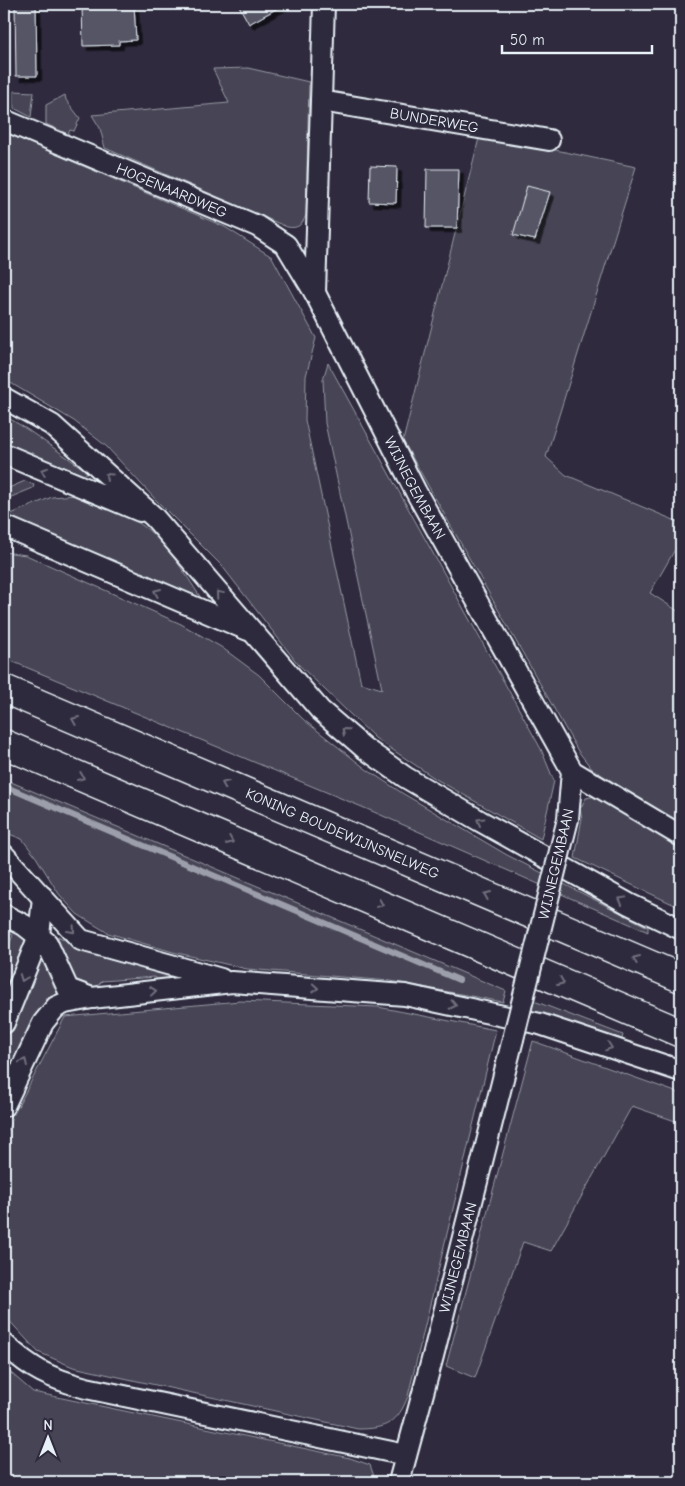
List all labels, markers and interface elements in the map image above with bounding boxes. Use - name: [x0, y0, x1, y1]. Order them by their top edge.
- scale bar: [502, 22, 652, 54]
- text: 50 m: [510, 31, 545, 49]
- street label: BUNDERWEG: [389, 104, 480, 137]
- street label: HOGENAARDWEG: [114, 159, 230, 222]
- street label: WIJNEGEMBAAN: [380, 434, 450, 542]
- one-way arrow: [40, 467, 49, 477]
- one-way arrow: [104, 472, 113, 481]
- one-way arrow: [153, 588, 162, 599]
- one-way arrow: [215, 590, 224, 599]
- one-way arrow: [71, 715, 80, 726]
- one-way arrow: [341, 728, 350, 737]
- one-way arrow: [76, 770, 85, 781]
- one-way arrow: [221, 779, 230, 790]
- street label: KONING BOUDEWIJNSNELWEG: [243, 784, 442, 883]
- street label: WIJNEGEMBAAN: [534, 807, 578, 921]
- one-way arrow: [476, 818, 485, 828]
- one-way arrow: [225, 834, 234, 845]
- one-way arrow: [483, 891, 492, 902]
- one-way arrow: [618, 897, 627, 907]
- one-way arrow: [375, 898, 384, 909]
- one-way arrow: [66, 924, 75, 933]
- one-way arrow: [632, 955, 641, 965]
- one-way arrow: [19, 973, 30, 982]
- one-way arrow: [556, 975, 565, 986]
- one-way arrow: [311, 982, 319, 993]
- one-way arrow: [149, 986, 157, 997]
- one-way arrow: [448, 999, 457, 1010]
- one-way arrow: [605, 1042, 613, 1052]
- one-way arrow: [18, 1058, 29, 1067]
- street label: WIJNEGEMBAAN: [435, 1200, 480, 1315]
- north arrow: [22, 1414, 72, 1464]
- text: N: [43, 1417, 53, 1434]

